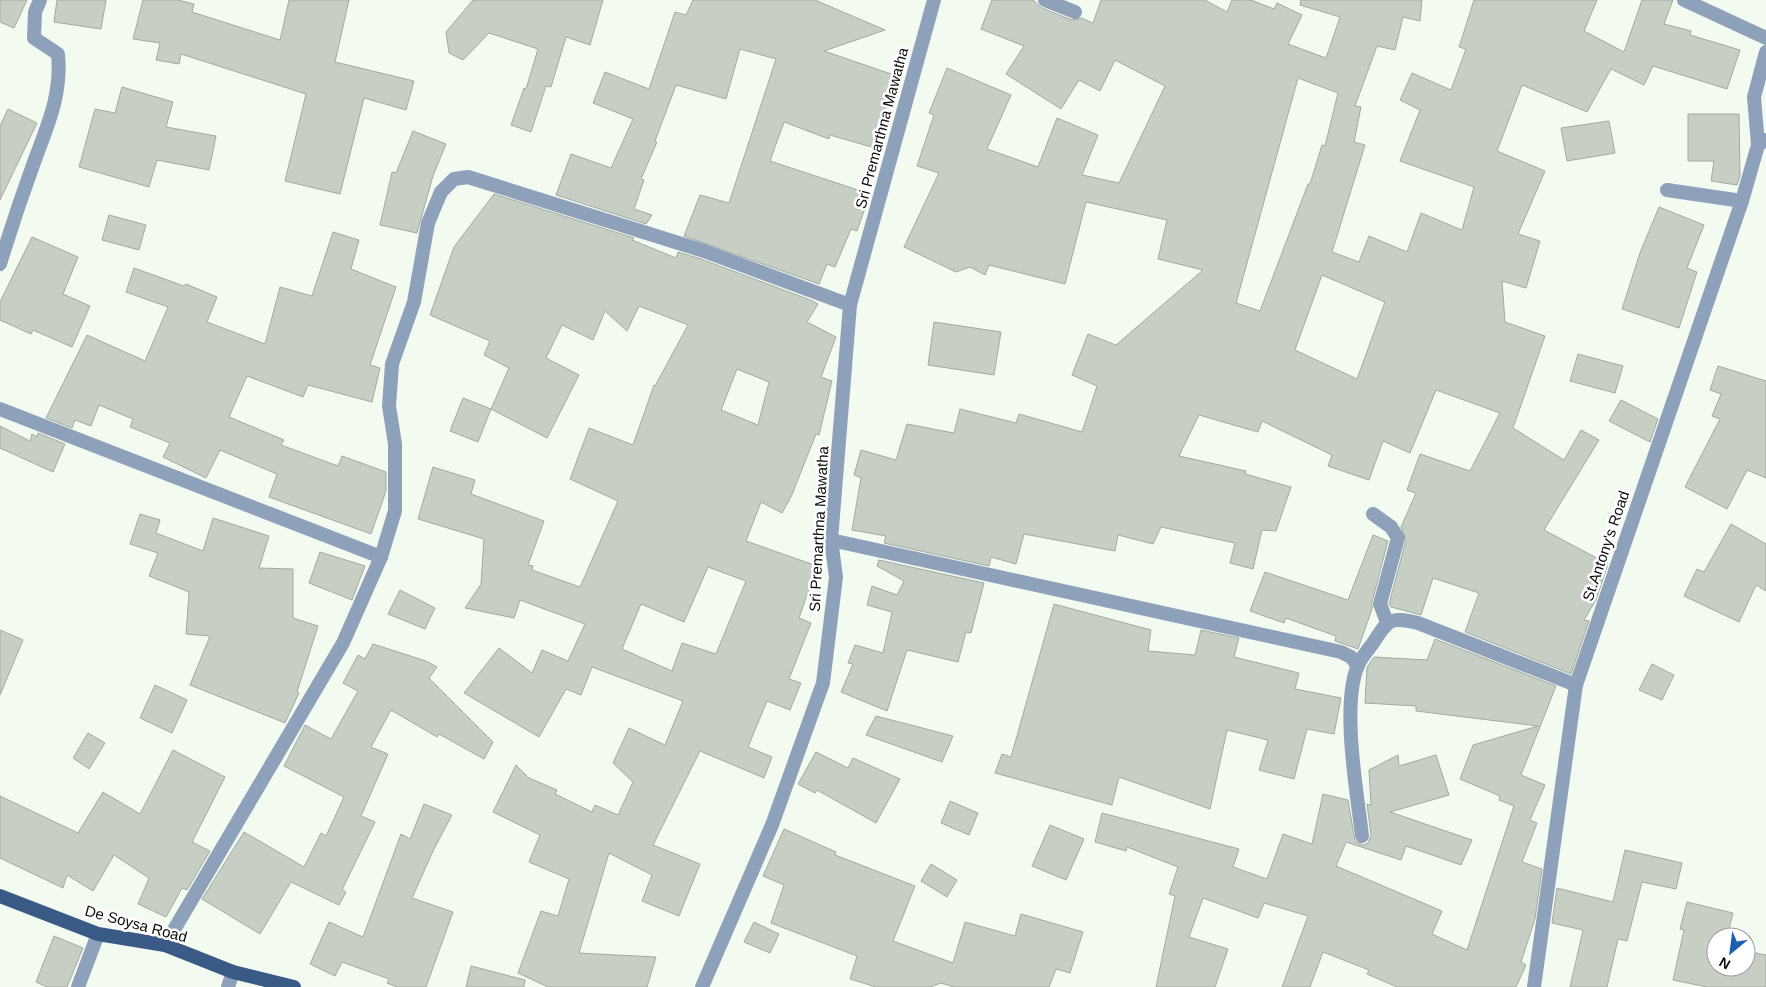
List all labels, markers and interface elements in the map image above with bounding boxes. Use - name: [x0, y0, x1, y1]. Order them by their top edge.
- street label: Sri Premarthna Mawatha: [852, 45, 911, 210]
- street label: Sri Premarthna Mawatha: [806, 445, 831, 612]
- street label: St.Antony's Road: [1579, 488, 1632, 603]
- street label: De Soysa Road: [83, 902, 189, 945]
- north arrow: [1706, 927, 1756, 977]
- text: N: [1716, 954, 1733, 973]

